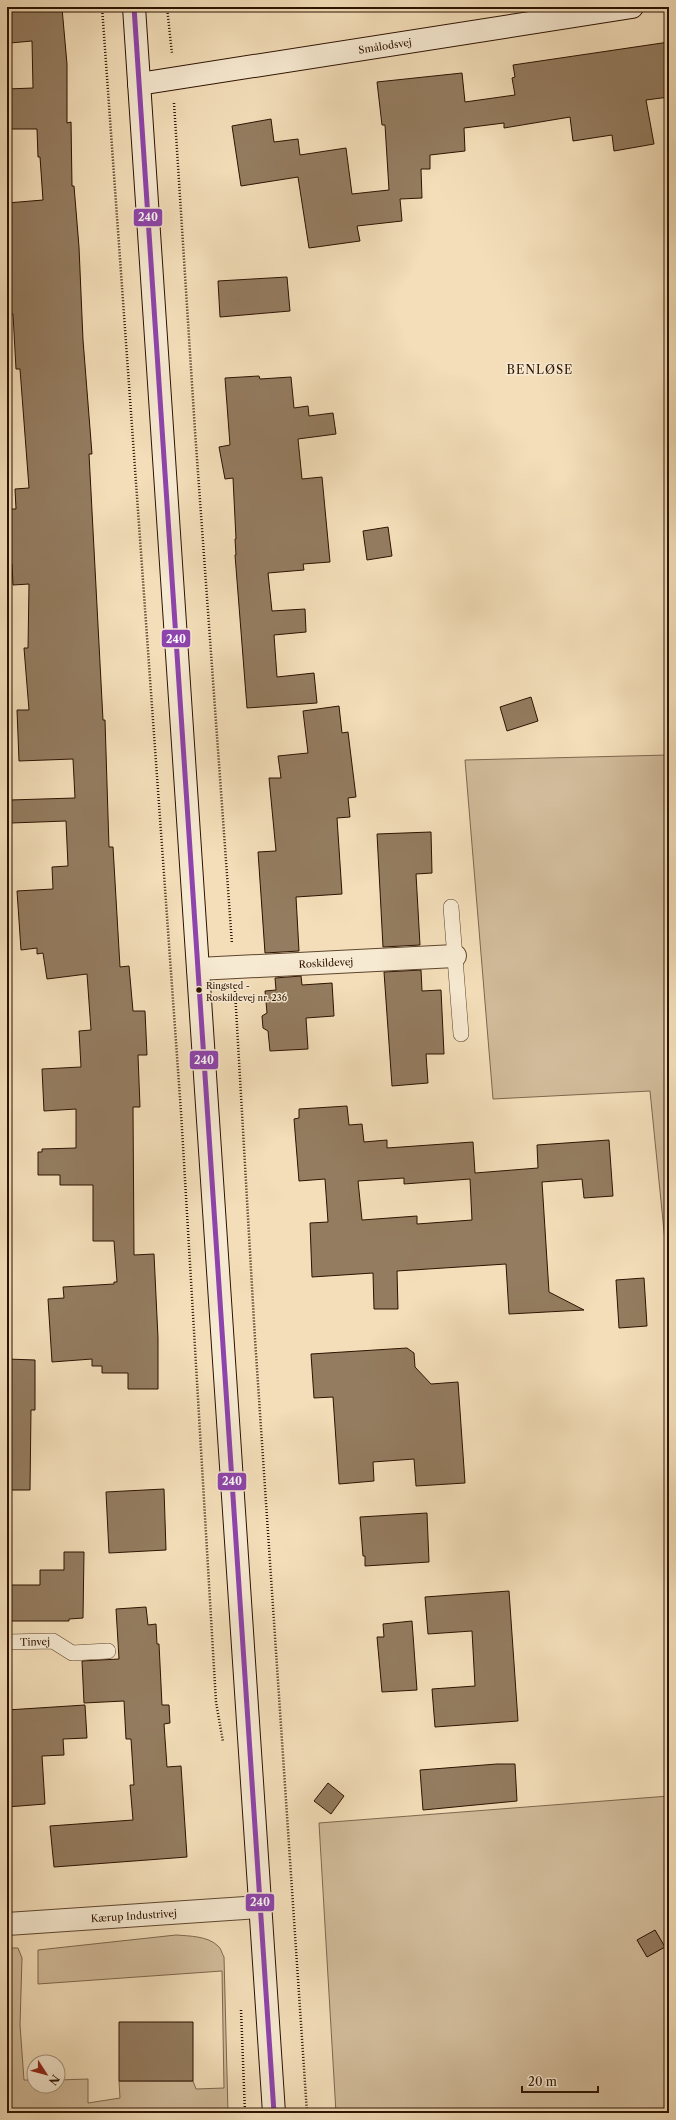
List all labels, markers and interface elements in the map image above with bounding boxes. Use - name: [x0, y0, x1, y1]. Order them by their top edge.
- street label: Smålodsvej: [357, 35, 413, 56]
- line badge: 240: [133, 208, 163, 227]
- text: 240: [138, 210, 158, 224]
- district label: BENLØSE: [507, 362, 573, 377]
- line badge: 240: [161, 629, 191, 648]
- text: 240: [166, 632, 186, 646]
- street label: Roskildevej: [298, 955, 354, 970]
- place label: Ringsted - Roskildevej nr. 236: [206, 980, 287, 1003]
- marker: Ringsted - Roskildevej nr. 236: [194, 985, 204, 995]
- line badge: 240: [189, 1050, 219, 1070]
- text: 240: [194, 1053, 214, 1067]
- line badge: 240: [217, 1472, 247, 1491]
- text: 240: [222, 1474, 242, 1488]
- street label: Tinvej: [20, 1635, 50, 1648]
- line badge: 240: [245, 1893, 275, 1912]
- text: 240: [250, 1895, 270, 1909]
- street label: Kærup Industrivej: [90, 1906, 177, 1925]
- north arrow: [26, 2054, 66, 2094]
- scale bar: [522, 2068, 598, 2094]
- text: N: [45, 2072, 63, 2088]
- text: 20 m: [528, 2074, 557, 2089]

